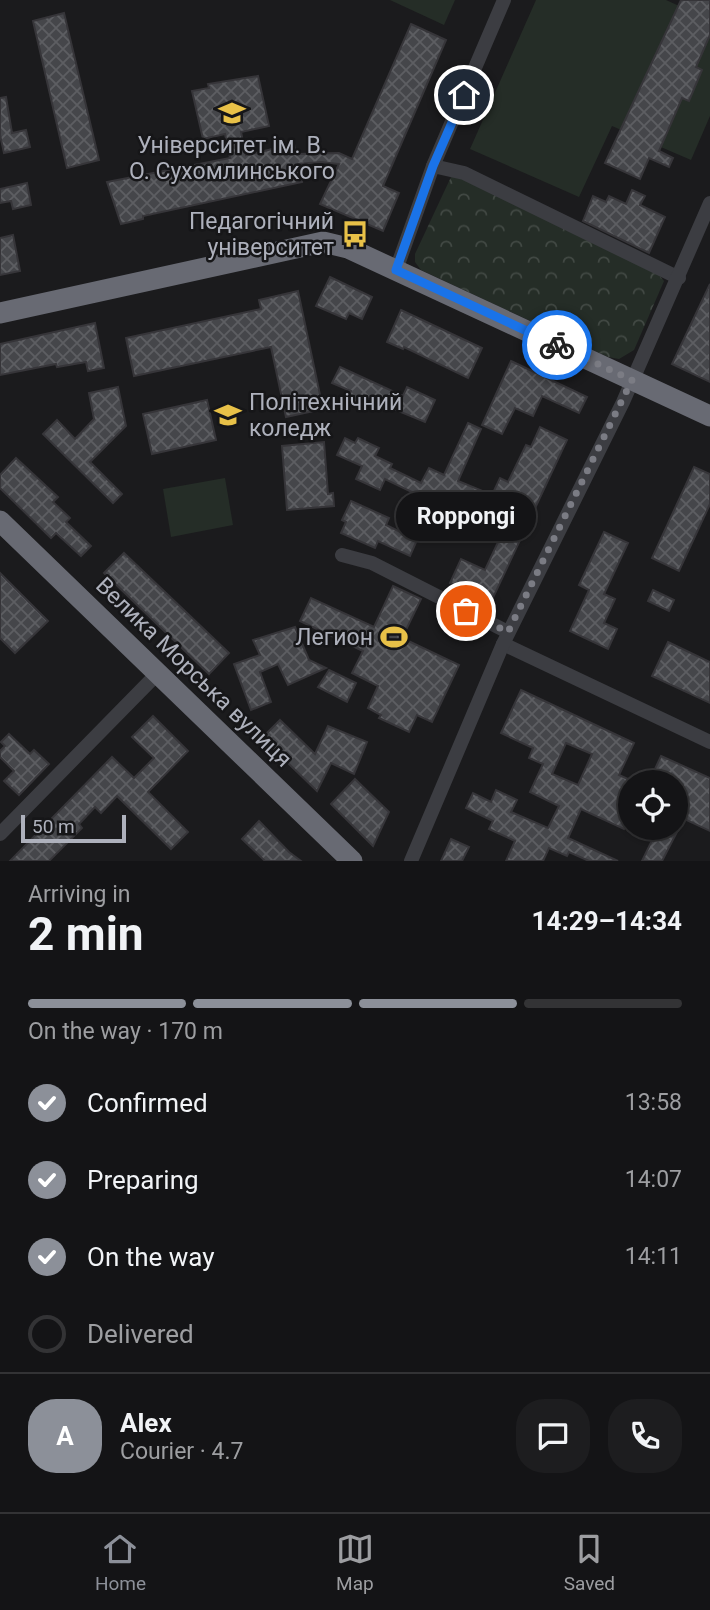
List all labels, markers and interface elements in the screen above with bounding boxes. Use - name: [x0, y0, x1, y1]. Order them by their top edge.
- pin: [434, 65, 494, 125]
- icon: home: [445, 76, 483, 114]
- school or university icon: Університет ім. В. О. Сухомлинського: [217, 98, 247, 128]
- place label: Університет ім. В. О. Сухомлинського: [129, 132, 335, 185]
- place label: Педагогічний університет: [189, 208, 334, 261]
- bus stop icon: Педагогічний університет: [340, 219, 370, 249]
- courier: [522, 310, 592, 380]
- icon: bike: [538, 326, 576, 364]
- place label: Політехнічний коледж: [249, 389, 402, 442]
- school or university icon: Політехнічний коледж: [213, 400, 243, 430]
- callout: Roppongi: [396, 492, 536, 541]
- text: Roppongi: [417, 503, 515, 530]
- street label: Велика Морська вулиця: [90, 572, 297, 773]
- pin: [436, 581, 496, 641]
- icon: bag: [447, 592, 485, 630]
- sports icon: Легион: [379, 622, 409, 652]
- place label: Легион: [295, 624, 373, 651]
- map controls: [618, 770, 688, 840]
- button: locate: [618, 770, 688, 840]
- scale bar: [21, 812, 126, 844]
- text: 50 m: [32, 815, 75, 838]
- text: Arriving in: [28, 881, 131, 908]
- text: 14:29–14:34: [532, 906, 682, 936]
- text: 2 min: [28, 907, 144, 961]
- text: On the way · 170 m: [28, 1018, 223, 1045]
- icon: check: [28, 1084, 66, 1122]
- text: Confirmed: [87, 1088, 208, 1118]
- text: 13:58: [625, 1089, 682, 1116]
- icon: check: [28, 1161, 66, 1199]
- text: Preparing: [87, 1165, 199, 1195]
- text: 14:07: [625, 1166, 682, 1193]
- icon: check: [28, 1238, 66, 1276]
- text: On the way: [87, 1242, 215, 1272]
- text: 14:11: [625, 1243, 682, 1270]
- text: Delivered: [87, 1319, 194, 1349]
- button: chat: [516, 1399, 590, 1473]
- button: phone: [608, 1399, 682, 1473]
- text: Alex: [120, 1408, 172, 1438]
- text: A: [56, 1421, 74, 1451]
- text: Courier · 4.7: [120, 1438, 243, 1465]
- tab: Home: [95, 1530, 146, 1595]
- tab: Map: [336, 1530, 374, 1595]
- tab: Saved: [564, 1530, 615, 1595]

